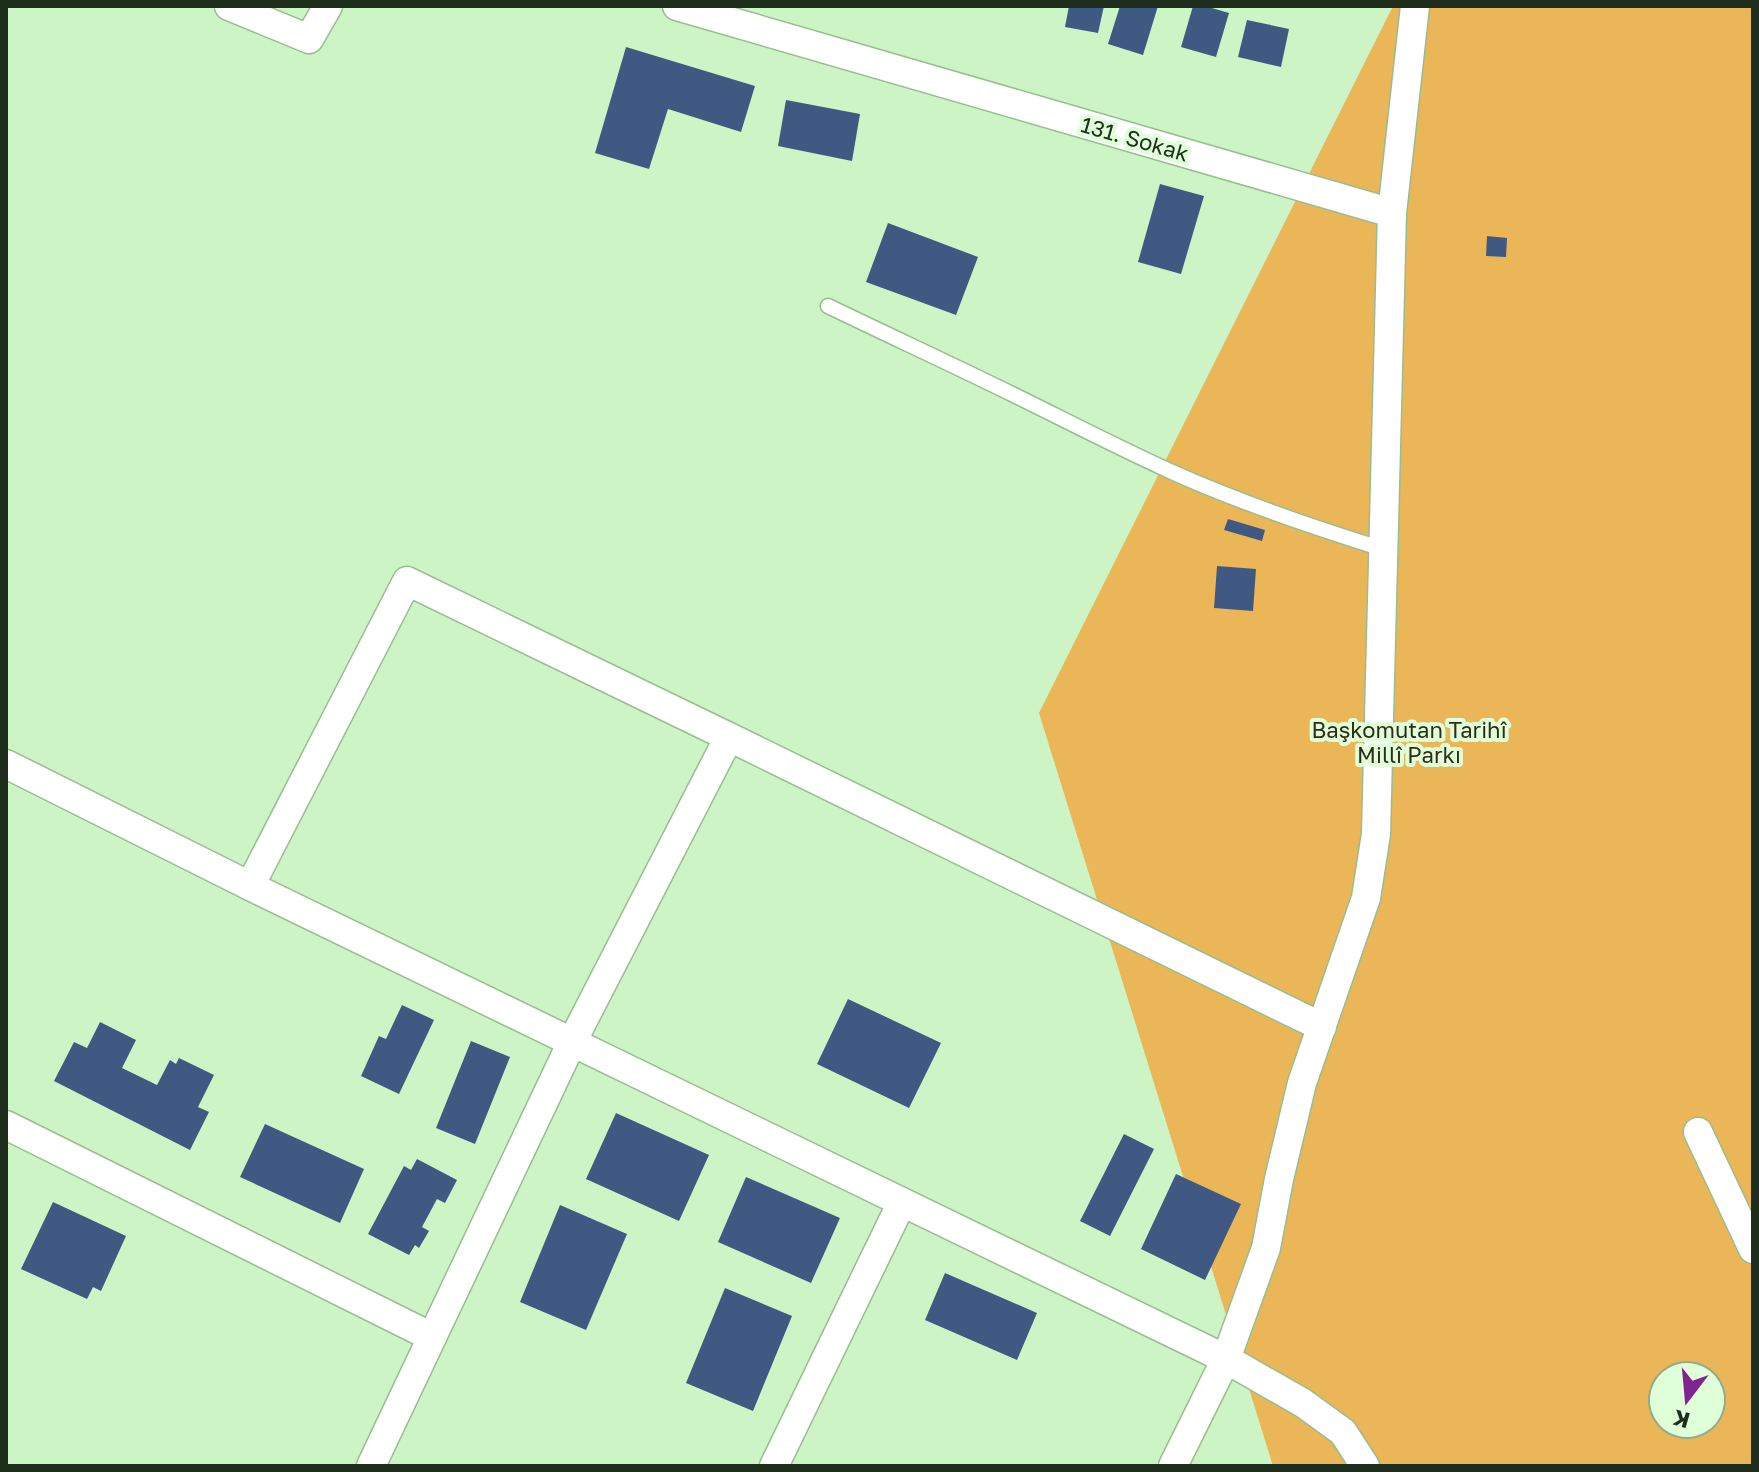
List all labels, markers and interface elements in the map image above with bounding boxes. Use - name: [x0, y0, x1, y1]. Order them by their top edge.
- street label: 131. Sokak: [1078, 110, 1192, 167]
- park label: Başkomutan Tarihî Millî Parkı: [1311, 716, 1508, 768]
- north arrow: [1647, 1360, 1727, 1440]
- text: K: [1670, 1405, 1693, 1435]

